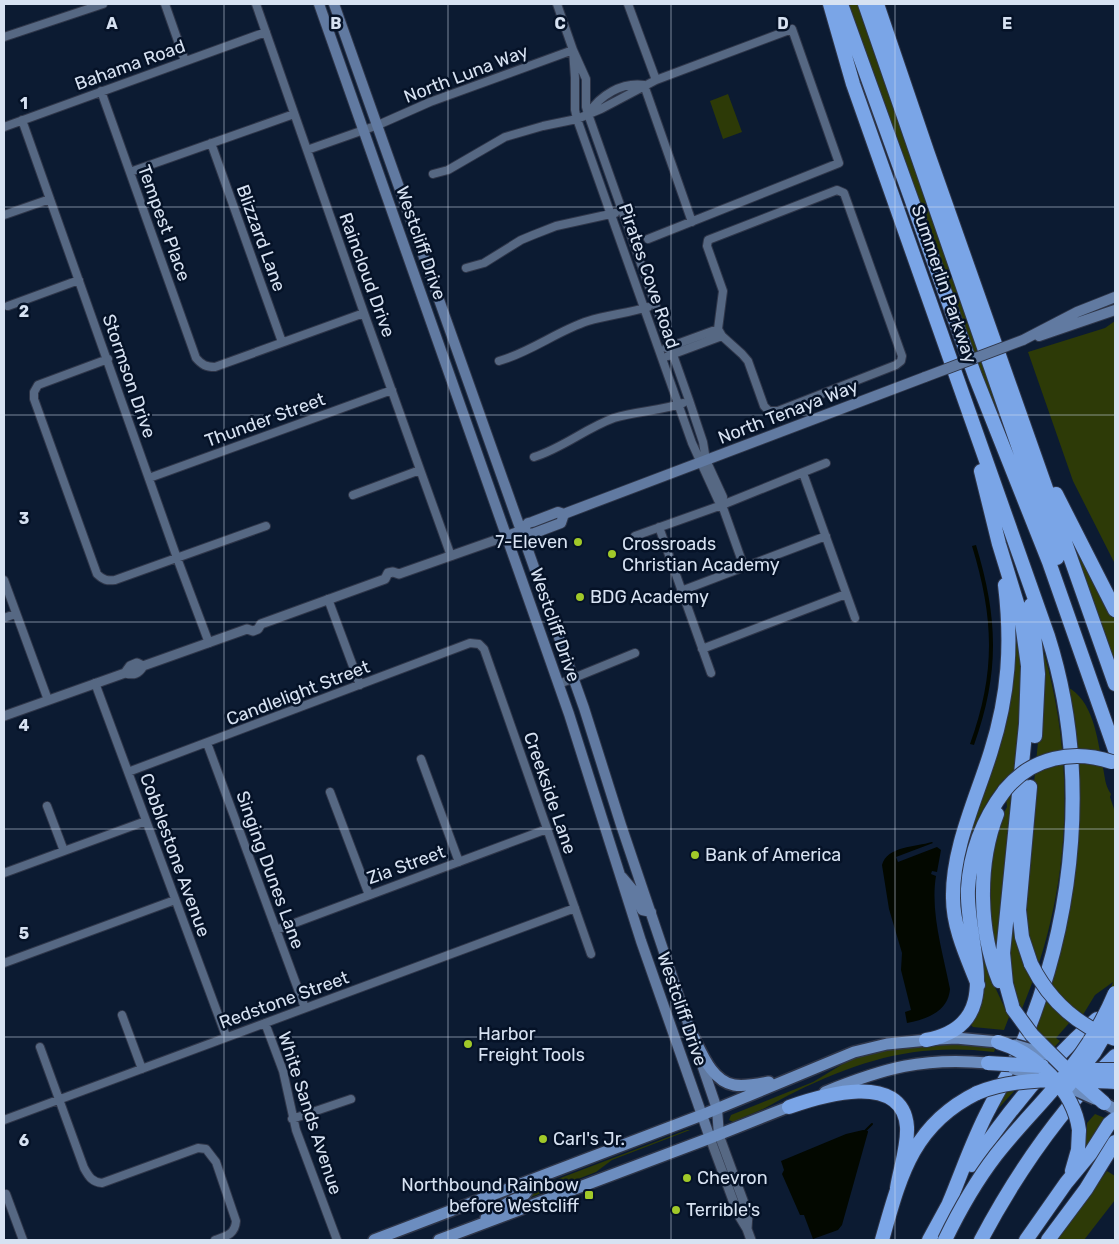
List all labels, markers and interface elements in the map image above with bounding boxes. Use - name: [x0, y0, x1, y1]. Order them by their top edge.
- text: A: [106, 14, 118, 33]
- text: B: [330, 14, 342, 33]
- text: C: [554, 14, 566, 33]
- text: D: [777, 14, 789, 33]
- text: E: [1002, 14, 1012, 33]
- street label: Bahama Road: [72, 35, 188, 95]
- street label: North Luna Way: [401, 40, 531, 108]
- text: 1: [20, 94, 28, 113]
- street label: Tempest Place: [133, 162, 195, 284]
- street label: Blizzard Lane: [232, 182, 290, 294]
- street label: Westcliff Drive: [391, 183, 451, 303]
- street label: Pirates Cove Road: [614, 201, 684, 351]
- street label: Summerlin Parkway: [907, 202, 981, 366]
- street label: Raincloud Drive: [334, 210, 400, 340]
- text: 2: [19, 302, 29, 321]
- street label: Stormson Drive: [98, 311, 160, 441]
- street label: North Tenaya Way: [715, 375, 861, 449]
- street label: Thunder Street: [202, 388, 328, 452]
- text: 3: [19, 509, 29, 528]
- place label: 7-Eleven: [495, 531, 568, 553]
- place label: Crossroads Christian Academy: [622, 533, 780, 576]
- marker: 7-Eleven: [572, 536, 584, 548]
- marker: Crossroads Christian Academy: [606, 548, 618, 560]
- street label: Westcliff Drive: [525, 565, 585, 685]
- place label: BDG Academy: [590, 586, 709, 608]
- marker: BDG Academy: [574, 591, 586, 603]
- street label: Candlelight Street: [223, 656, 373, 730]
- text: 4: [19, 716, 30, 735]
- street label: Creekside Lane: [519, 729, 581, 857]
- street label: Cobblestone Avenue: [135, 770, 215, 940]
- street label: Singing Dunes Lane: [231, 788, 309, 952]
- street label: Zia Street: [364, 841, 448, 889]
- place label: Bank of America: [705, 844, 841, 866]
- marker: Bank of America: [689, 849, 701, 861]
- text: 5: [19, 924, 29, 943]
- street label: Westcliff Drive: [652, 949, 712, 1069]
- street label: Redstone Street: [216, 966, 352, 1034]
- place label: Harbor Freight Tools: [478, 1023, 585, 1066]
- street label: White Sands Avenue: [273, 1029, 347, 1197]
- marker: Harbor Freight Tools: [462, 1038, 474, 1050]
- place label: Carl's Jr.: [553, 1128, 625, 1150]
- text: 6: [19, 1131, 29, 1150]
- marker: Carl's Jr.: [537, 1133, 549, 1145]
- place label: Chevron: [697, 1167, 768, 1189]
- marker: Chevron: [681, 1172, 693, 1184]
- place label: Northbound Rainbow before Westcliff: [401, 1174, 580, 1217]
- marker: Northbound Rainbow before Westcliff: [583, 1189, 595, 1201]
- place label: Terrible's: [686, 1199, 760, 1221]
- marker: Terrible's: [670, 1204, 682, 1216]

